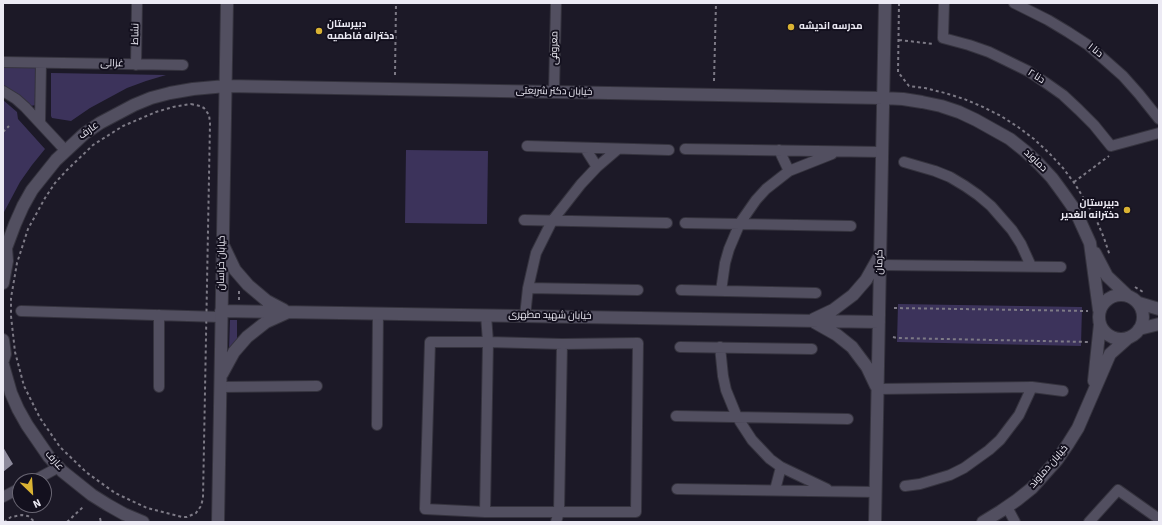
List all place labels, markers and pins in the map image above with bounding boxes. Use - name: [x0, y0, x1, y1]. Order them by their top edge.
- place label: دبیرستان دخترانه فاطمیه: [327, 19, 394, 42]
- place label: مدرسه اندیشه: [799, 21, 863, 33]
- marker: مدرسه اندیشه: [786, 22, 796, 32]
- marker: دبیرستان دخترانه فاطمیه: [314, 26, 324, 36]
- place label: دبیرستان دخترانه الغدیر: [1061, 198, 1119, 222]
- marker: دبیرستان دخترانه الغدیر: [1122, 205, 1132, 215]

